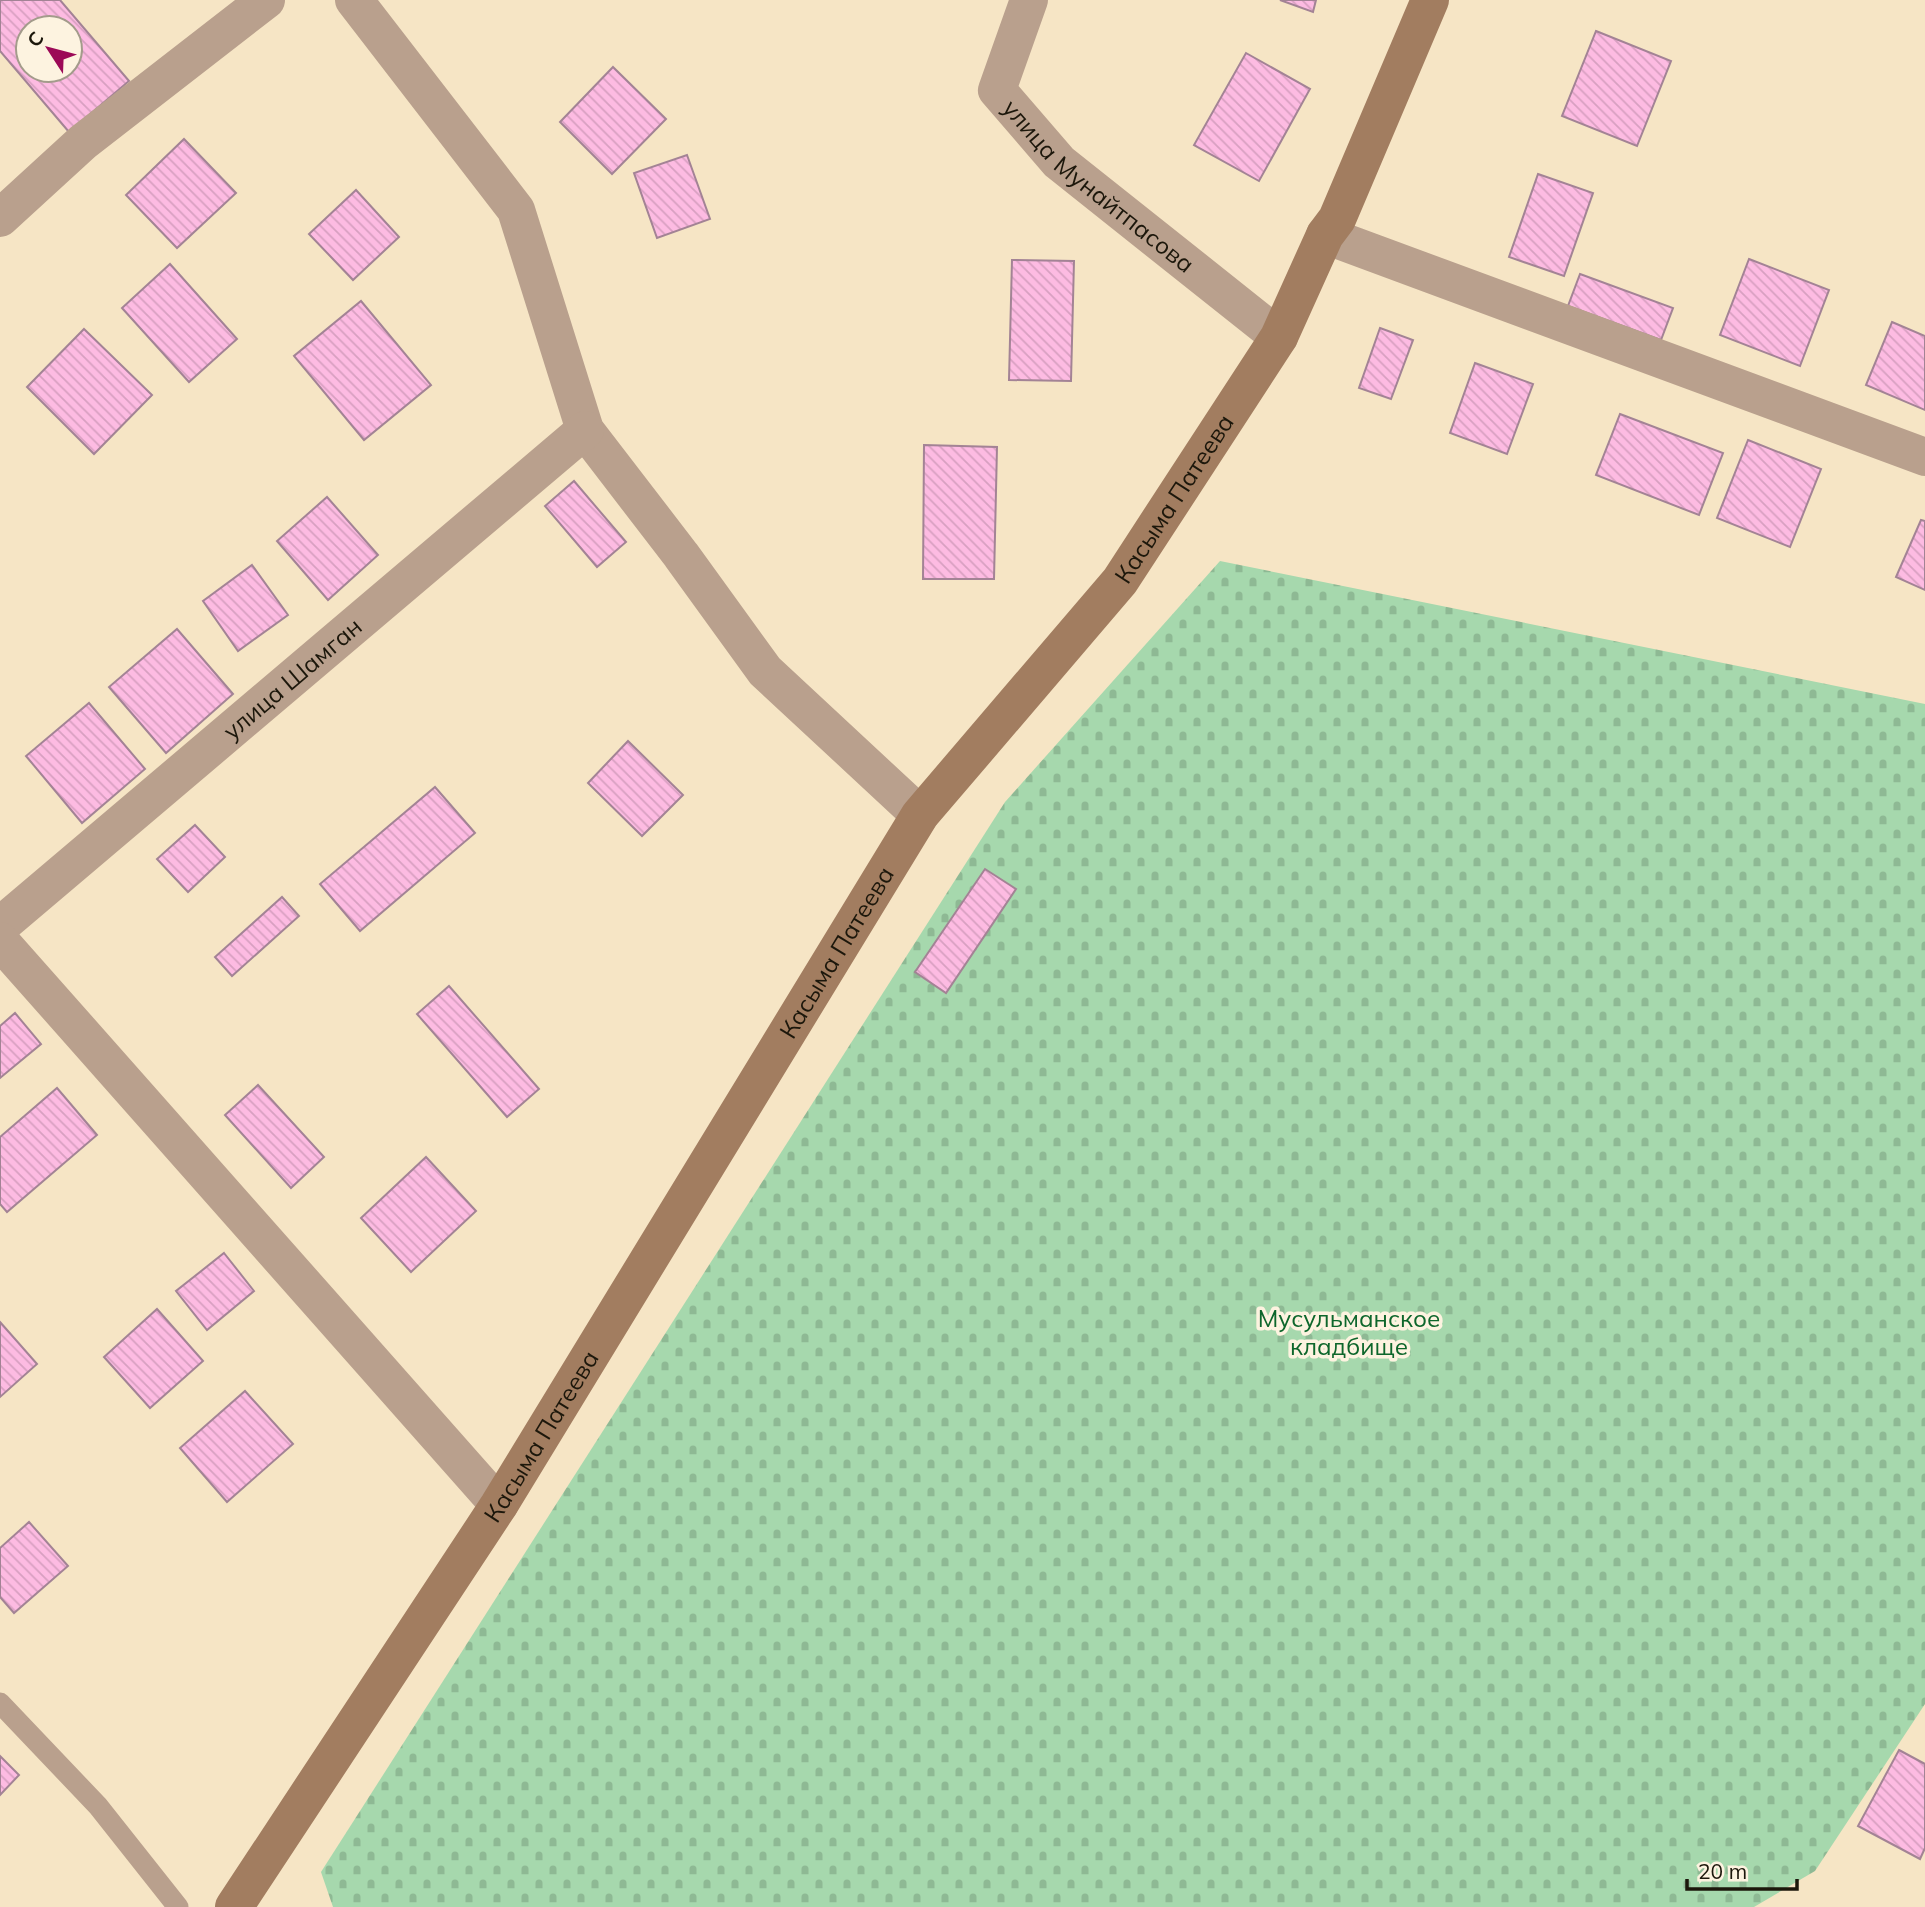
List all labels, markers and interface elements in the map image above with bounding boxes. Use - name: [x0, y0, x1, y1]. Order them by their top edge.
- north arrow: [14, 14, 84, 84]
- text: С: [22, 27, 49, 51]
- street label: улица Мунайтпасова: [997, 93, 1201, 279]
- street label: Касыма Патеева: [1108, 408, 1240, 589]
- street label: улица Шамган: [217, 611, 368, 746]
- street label: Касыма Патеева: [772, 861, 900, 1044]
- park label: Мусульманское кладбище: [1258, 1303, 1440, 1361]
- street label: Касыма Патеева: [477, 1345, 605, 1528]
- scale bar: [1687, 1848, 1797, 1892]
- text: 20 m: [1698, 1858, 1747, 1884]

